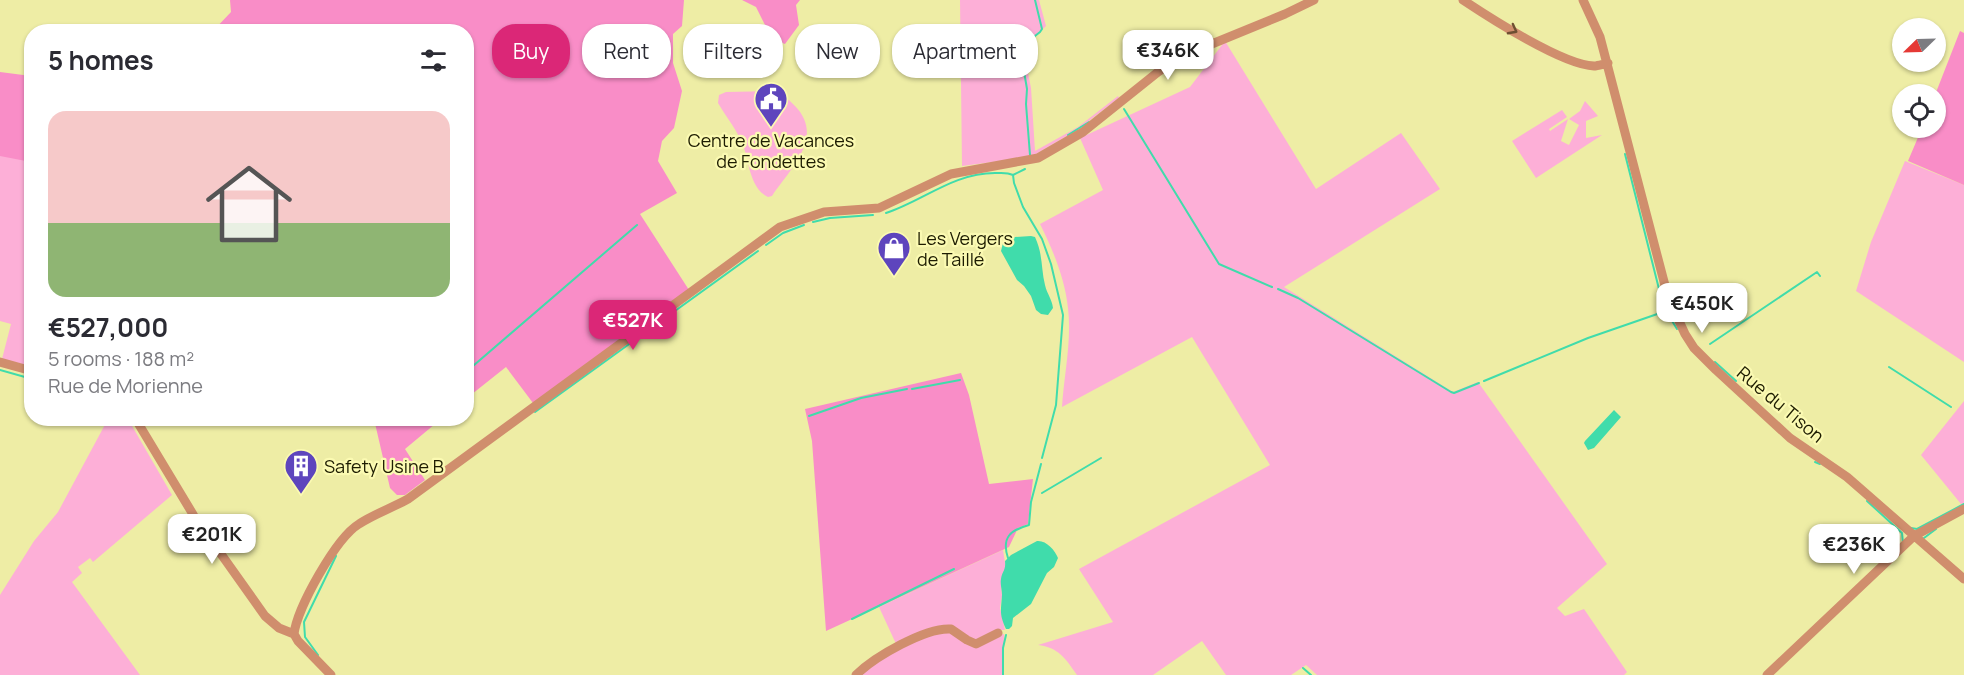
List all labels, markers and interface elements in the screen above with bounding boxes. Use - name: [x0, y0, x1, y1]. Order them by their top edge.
- north arrow: [1892, 18, 1946, 72]
- map controls: [1892, 18, 1946, 138]
- one-way arrow: [1506, 23, 1517, 34]
- chip: Buy: [492, 24, 570, 78]
- chip: Rent: [582, 24, 671, 78]
- chip: Filters: [683, 24, 783, 78]
- chip: New: [795, 24, 880, 78]
- chip: Apartment: [892, 24, 1038, 78]
- pin: €346K: [1126, 30, 1210, 81]
- text: €346K: [1137, 36, 1199, 63]
- text: 5 homes: [48, 42, 154, 78]
- icon: filters: [417, 44, 450, 77]
- public building icon: Centre de Vacances de Fondettes: [753, 81, 789, 128]
- button: locate: [1892, 84, 1946, 138]
- place label: Centre de Vacances de Fondettes: [688, 128, 854, 173]
- icon: home: [195, 150, 303, 258]
- place label: Les Vergers de Taillé: [917, 226, 1013, 271]
- shop icon: Les Vergers de Taillé: [876, 230, 912, 277]
- pin: €450K: [1660, 283, 1744, 334]
- text: €450K: [1670, 289, 1734, 316]
- pin: €527K: [591, 300, 675, 351]
- text: €527K: [603, 306, 663, 333]
- text: €527,000: [48, 309, 168, 345]
- text: 5 rooms · 188 m²: [48, 345, 194, 372]
- street label: Rue du Tison: [1732, 360, 1830, 448]
- text: Rue de Morienne: [48, 372, 203, 399]
- building icon: Safety Usine B: [283, 448, 319, 495]
- place label: Safety Usine B: [324, 454, 444, 478]
- pin: €201K: [170, 514, 254, 565]
- text: €201K: [182, 520, 242, 547]
- pin: €236K: [1812, 524, 1896, 575]
- text: €236K: [1823, 530, 1885, 557]

